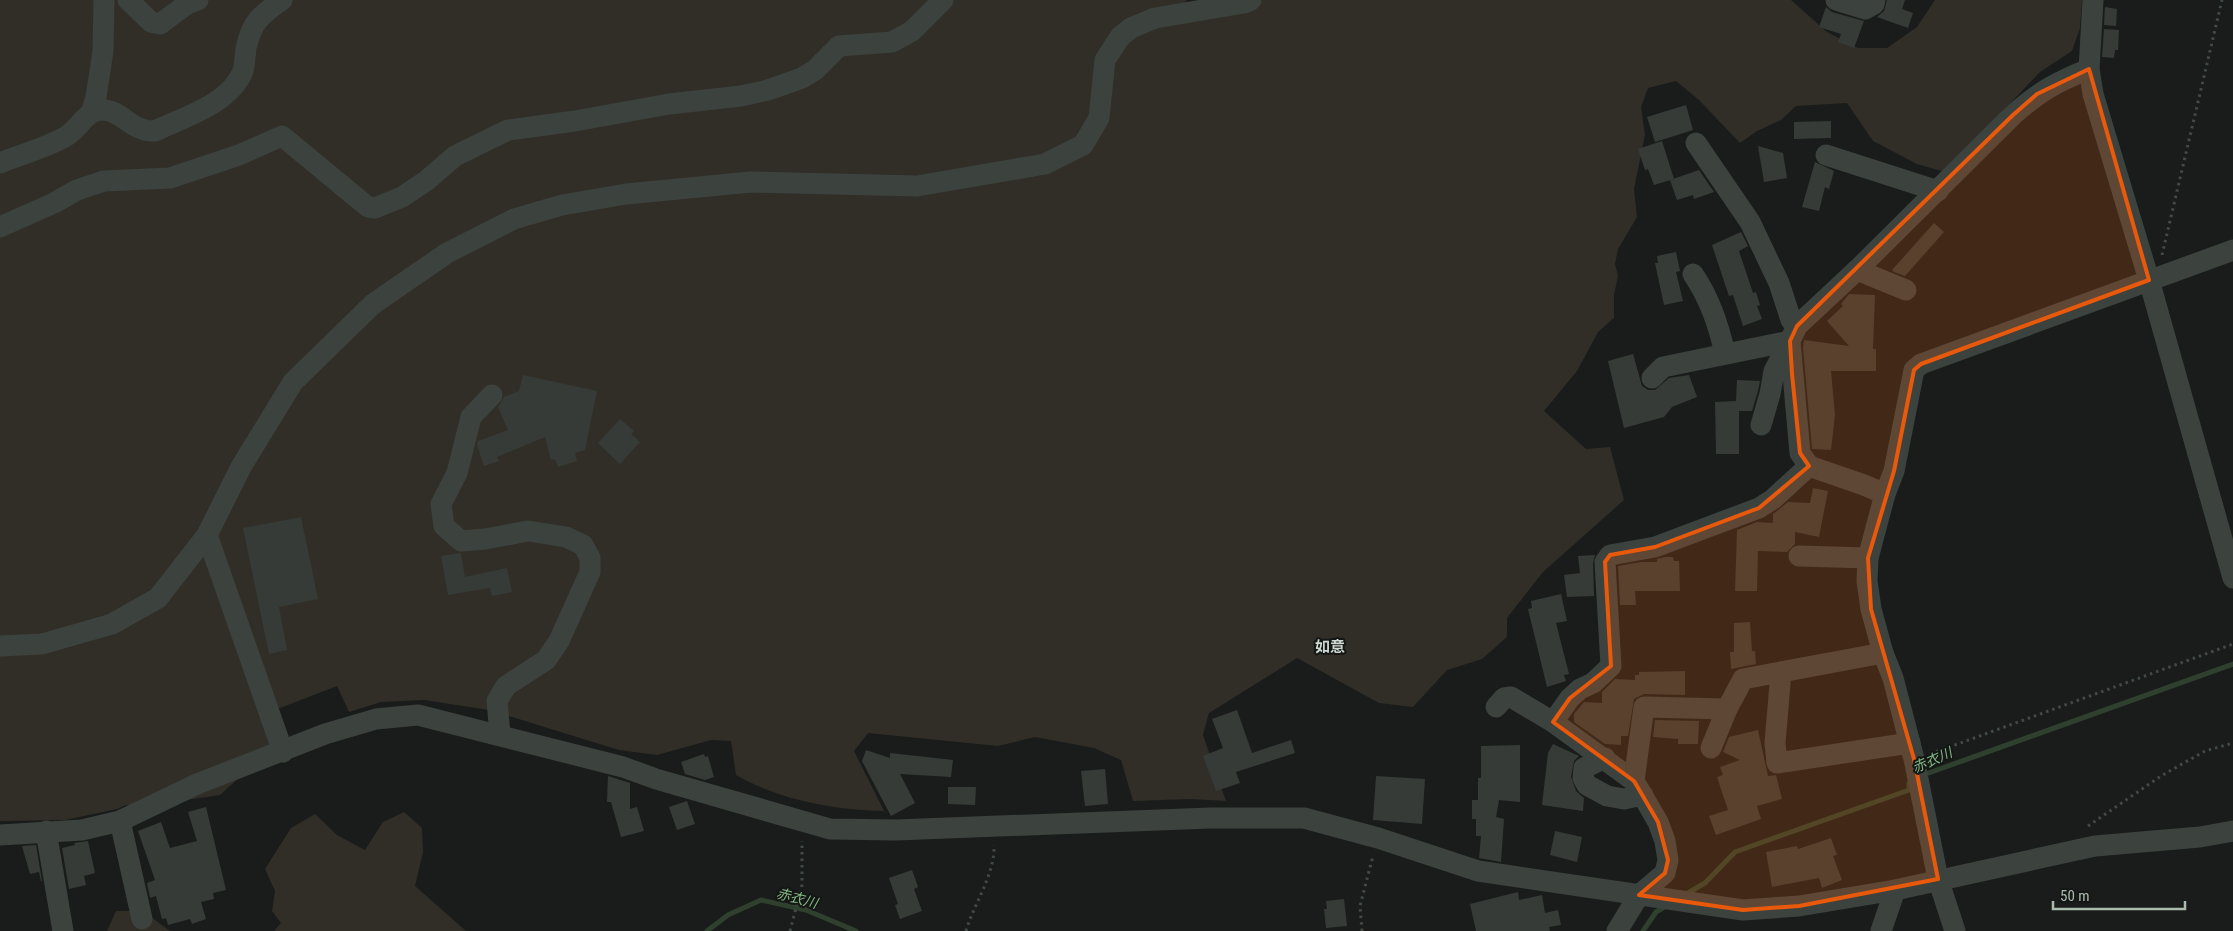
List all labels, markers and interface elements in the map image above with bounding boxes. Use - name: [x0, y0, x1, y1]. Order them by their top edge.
- district label: 如意: [1315, 638, 1345, 656]
- water label: 赤衣川: [1910, 743, 1956, 776]
- scale bar: [2053, 878, 2186, 910]
- water label: 赤衣川: [775, 885, 821, 912]
- text: 50 m: [2060, 887, 2090, 905]

